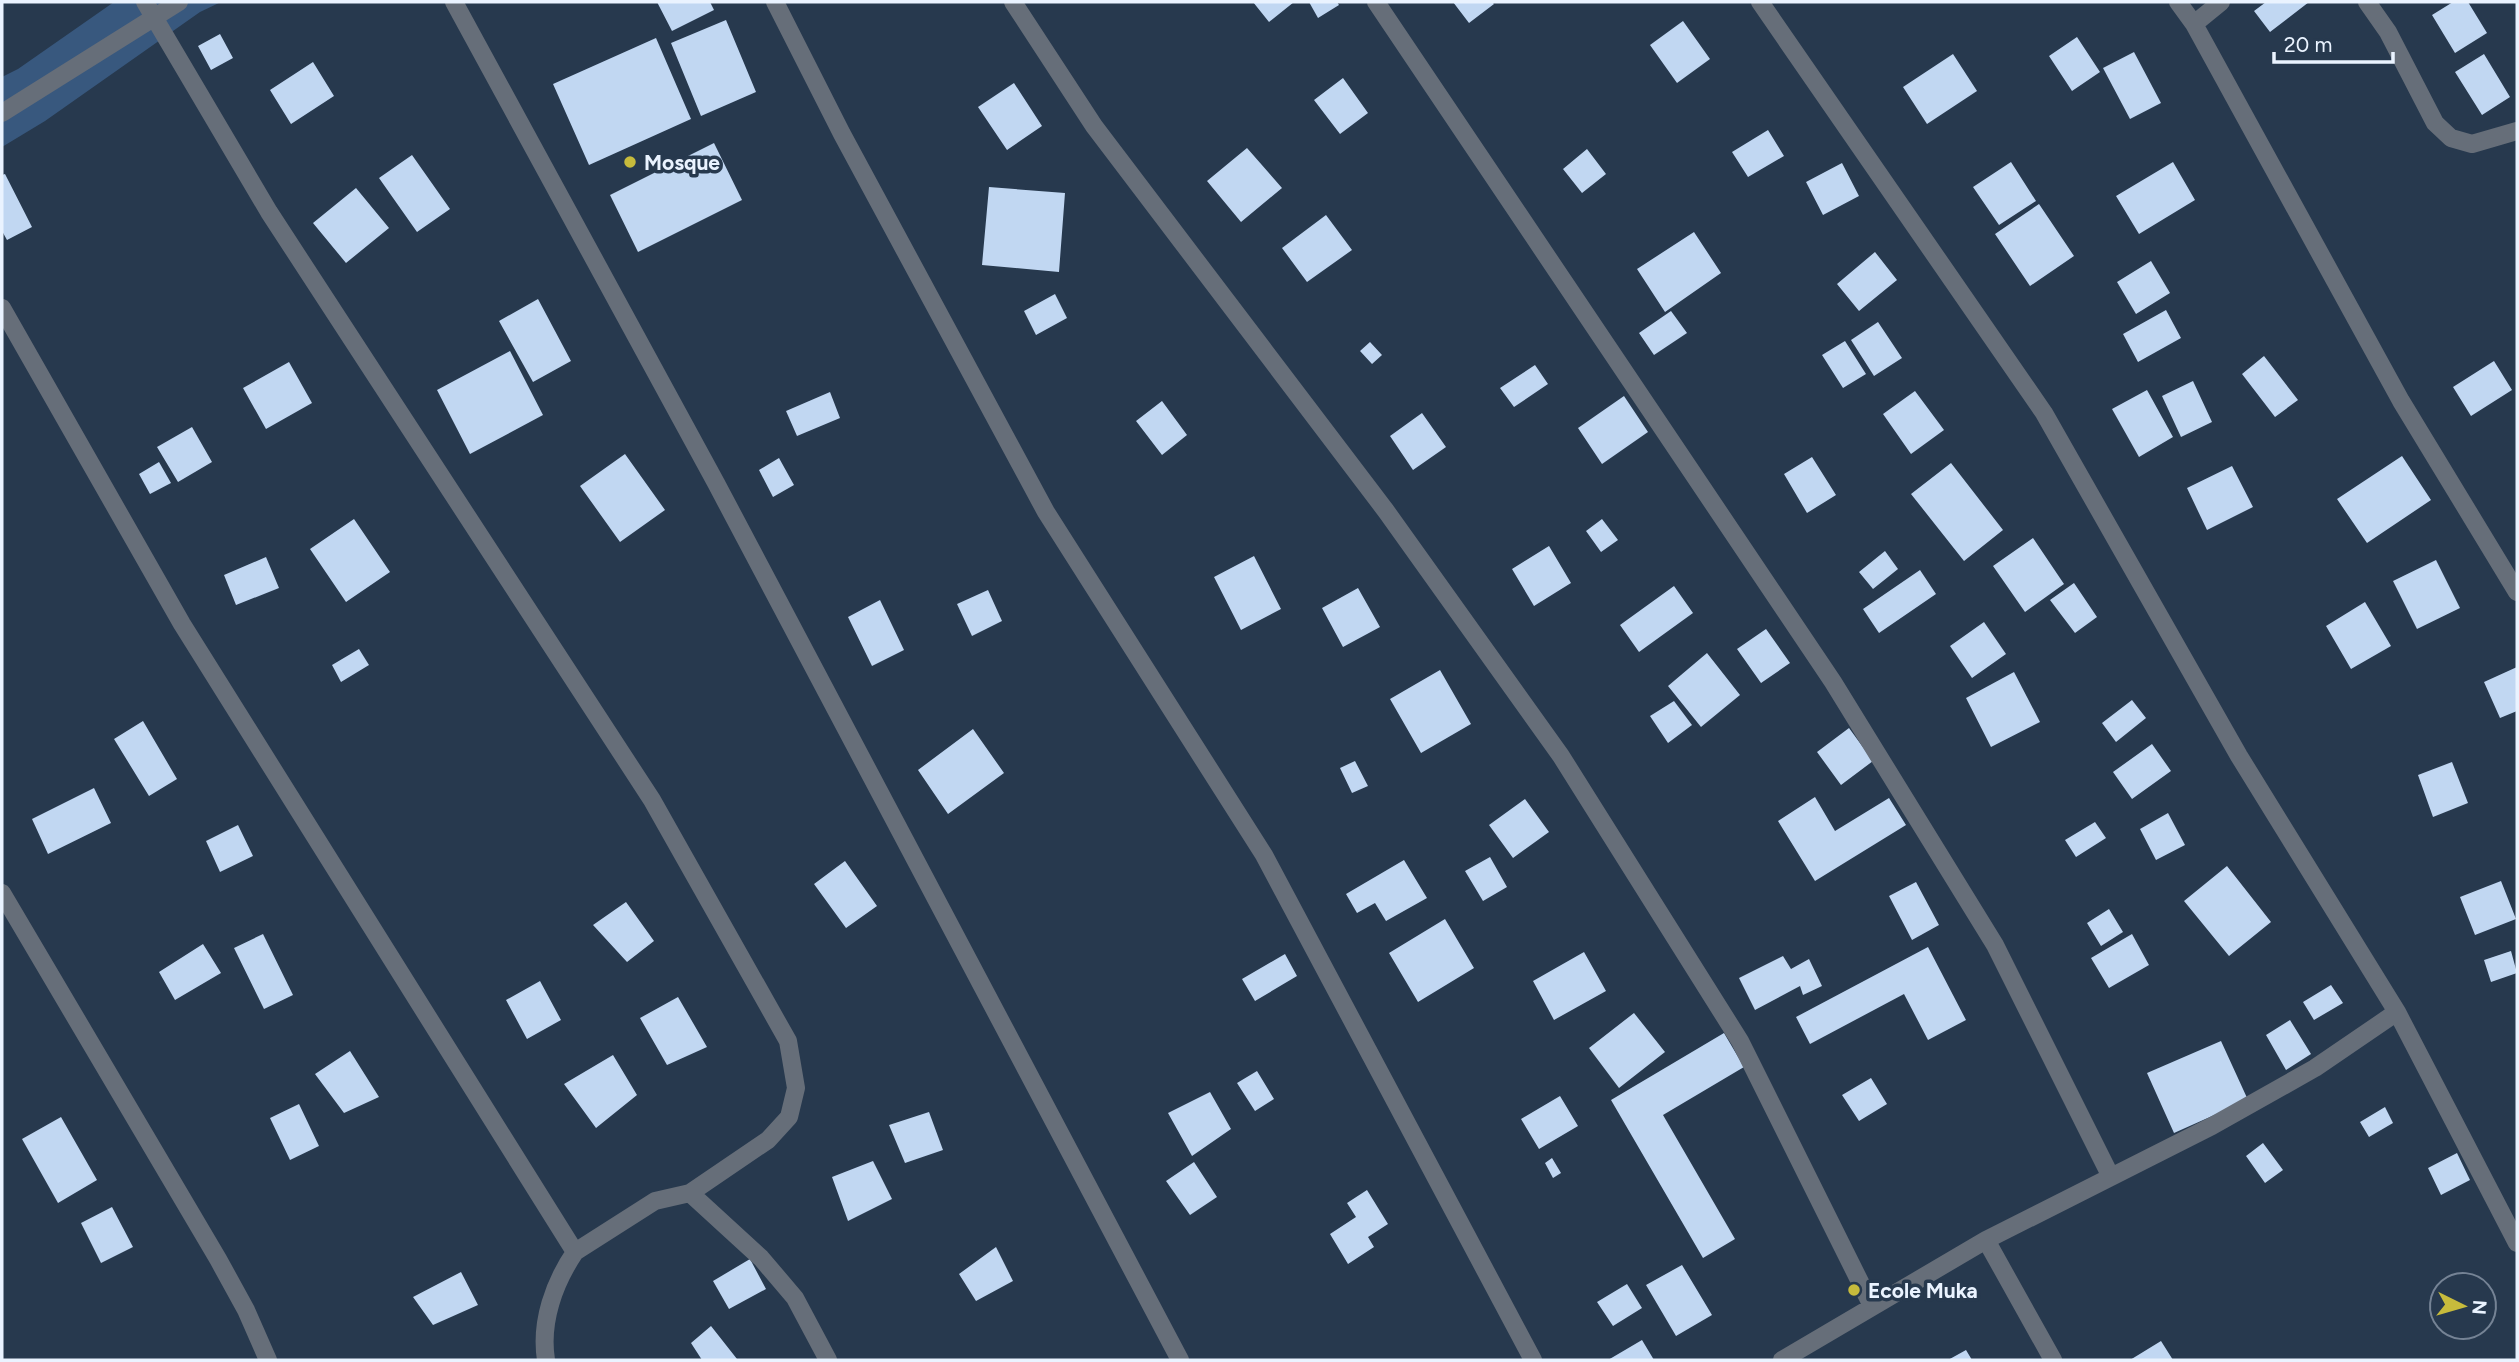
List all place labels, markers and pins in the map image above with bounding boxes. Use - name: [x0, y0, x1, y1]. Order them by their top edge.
- place label: Mosque: [644, 150, 720, 175]
- marker: Mosque: [622, 154, 638, 170]
- place label: Ecole Muka: [1868, 1278, 1978, 1303]
- marker: Ecole Muka: [1846, 1282, 1862, 1298]

